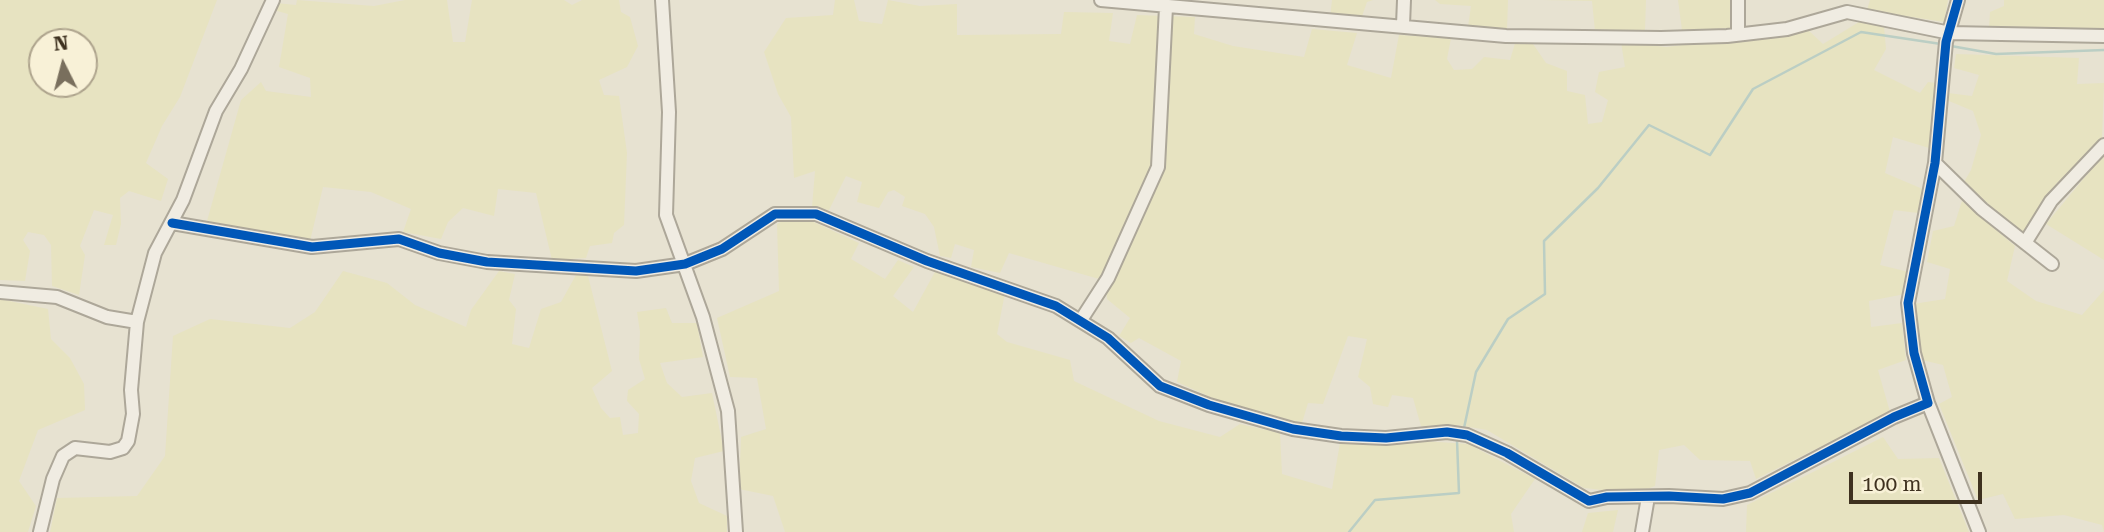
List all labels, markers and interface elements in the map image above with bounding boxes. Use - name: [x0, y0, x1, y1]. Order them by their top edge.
- north arrow: [28, 28, 98, 98]
- text: N: [52, 31, 69, 56]
- scale bar: [1852, 458, 1985, 502]
- text: 100 m: [1862, 472, 1922, 496]

